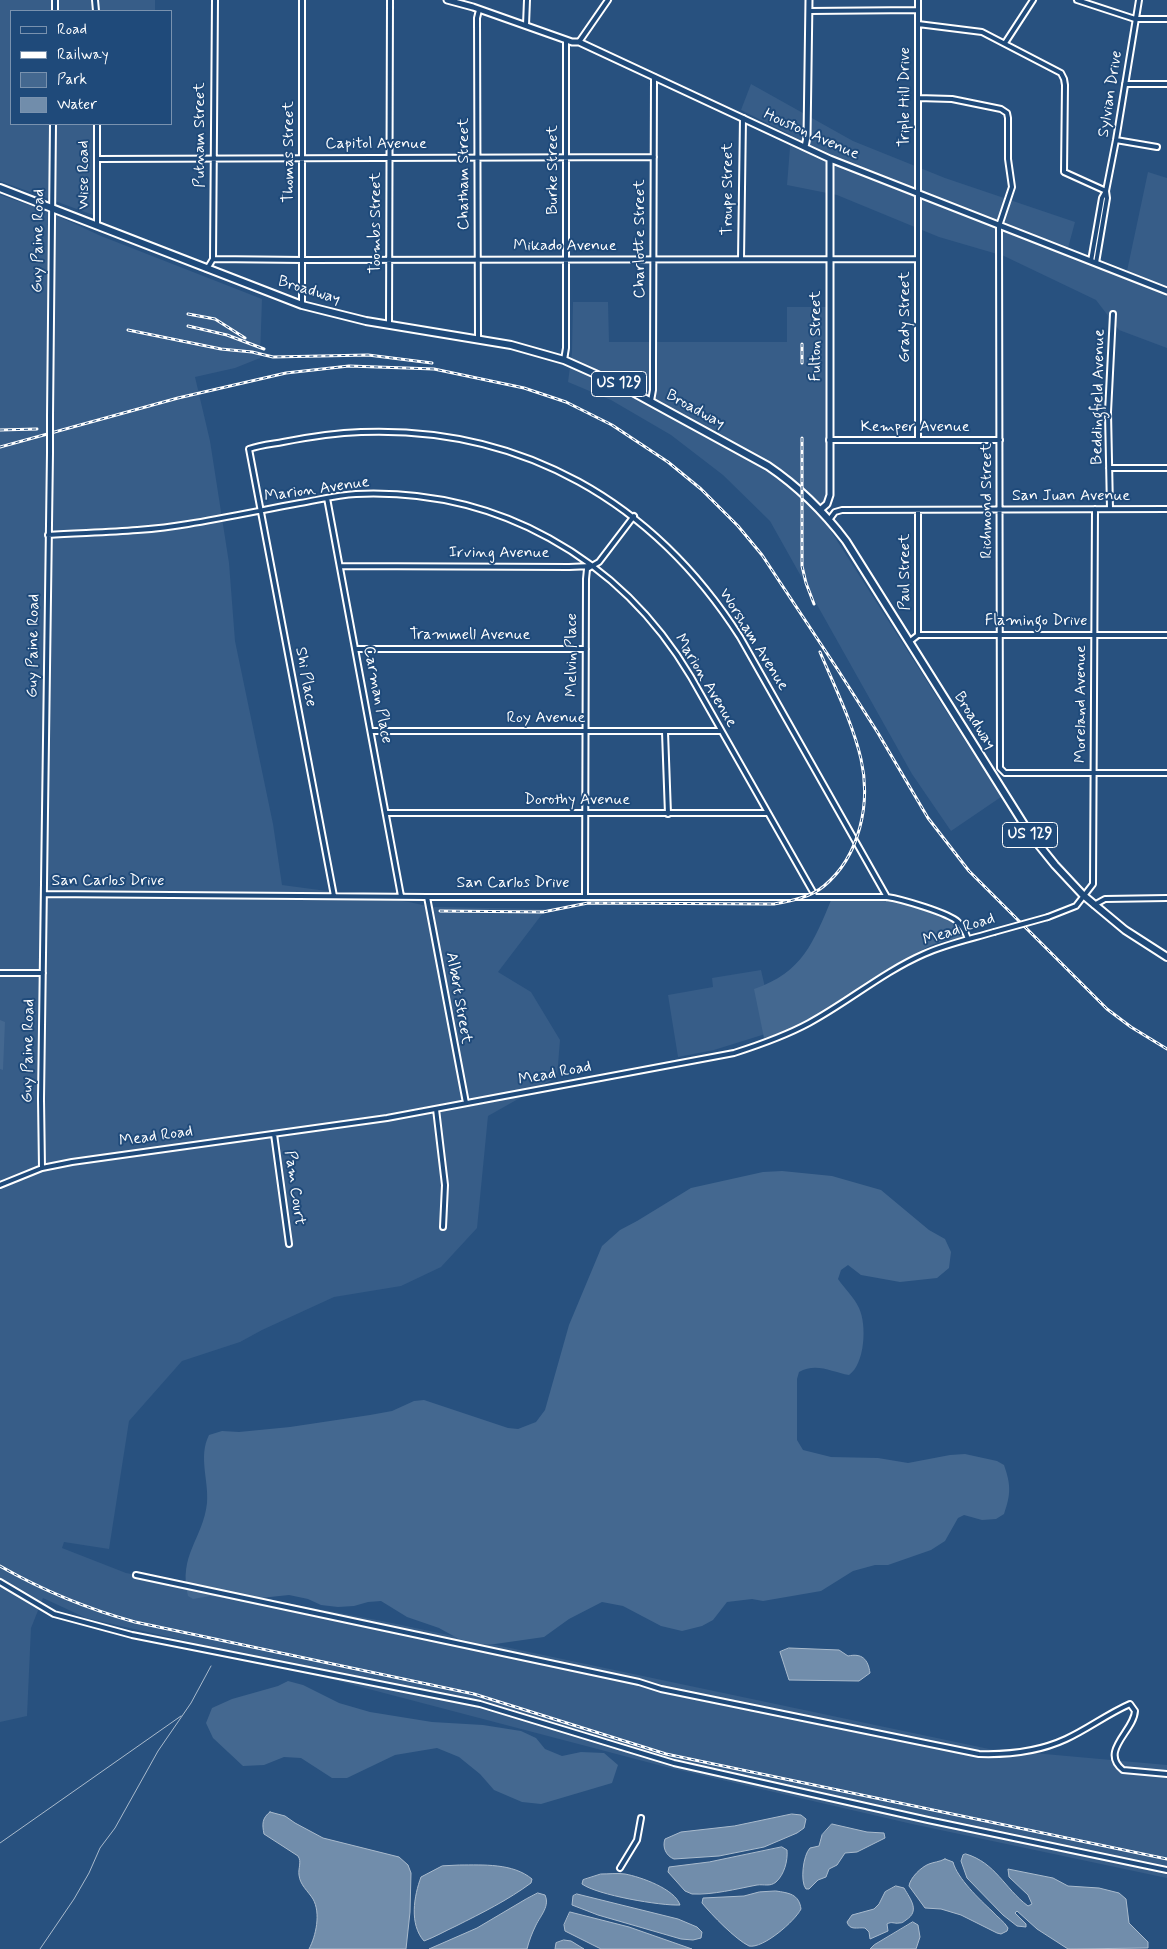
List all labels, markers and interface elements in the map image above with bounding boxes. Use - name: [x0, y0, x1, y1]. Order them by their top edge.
- legend: [10, 10, 172, 125]
- text: Road: [57, 20, 87, 40]
- text: Railway: [57, 45, 109, 65]
- street label: Triple Hill Drive: [896, 47, 916, 147]
- street label: Sylvian Drive: [1095, 49, 1127, 139]
- text: Park: [57, 70, 87, 90]
- street label: Putnam Street: [191, 82, 211, 188]
- text: Water: [57, 95, 97, 115]
- street label: Thomas Street: [280, 101, 300, 203]
- street label: Houston Avenue: [760, 105, 862, 165]
- street label: Chatham Street: [455, 118, 475, 230]
- street label: Burke Street: [544, 125, 564, 215]
- street label: Capitol Avenue: [325, 135, 427, 155]
- street label: Wise Road: [75, 141, 95, 209]
- street label: Troupe Street: [719, 142, 739, 236]
- street label: Toombs Street: [367, 172, 387, 274]
- street label: Charlotte Street: [631, 179, 651, 299]
- street label: Guy Paine Road: [28, 189, 50, 293]
- street label: Mikado Avenue: [513, 237, 617, 257]
- street label: Grady Street: [896, 271, 916, 363]
- street label: Broadway: [276, 272, 342, 310]
- street label: Fulton Street: [807, 290, 827, 382]
- street label: Beddingfield Avenue: [1088, 329, 1110, 465]
- road number: US 129: [592, 372, 646, 396]
- street label: Broadway: [662, 386, 728, 434]
- street label: Kemper Avenue: [860, 418, 970, 438]
- street label: Richmond Street: [978, 443, 998, 559]
- street label: Marion Avenue: [263, 473, 371, 507]
- street label: San Juan Avenue: [1012, 487, 1130, 507]
- street label: Paul Street: [896, 534, 916, 610]
- street label: Irving Avenue: [449, 544, 549, 564]
- street label: Worsham Avenue: [714, 585, 792, 695]
- street label: Guy Paine Road: [23, 594, 45, 698]
- street label: Flamingo Drive: [985, 612, 1087, 632]
- street label: Melvin Place: [563, 613, 583, 697]
- street label: Trammell Avenue: [410, 626, 530, 646]
- street label: Marion Avenue: [670, 631, 740, 731]
- street label: Carman Place: [358, 645, 396, 745]
- street label: Moreland Avenue: [1072, 645, 1092, 763]
- street label: Shi Place: [290, 646, 320, 708]
- street label: Broadway: [949, 689, 999, 753]
- street label: Roy Avenue: [507, 709, 585, 729]
- street label: Dorothy Avenue: [524, 791, 630, 811]
- road number: US 129: [1002, 822, 1058, 848]
- street label: San Carlos Drive: [52, 872, 164, 892]
- street label: San Carlos Drive: [457, 874, 569, 894]
- street label: Mead Road: [921, 909, 997, 951]
- street label: Albert Street: [440, 951, 476, 1045]
- street label: Guy Paine Road: [18, 999, 40, 1103]
- street label: Mead Road: [517, 1058, 593, 1090]
- street label: Mead Road: [118, 1122, 194, 1152]
- street label: Pam Court: [279, 1149, 309, 1227]

